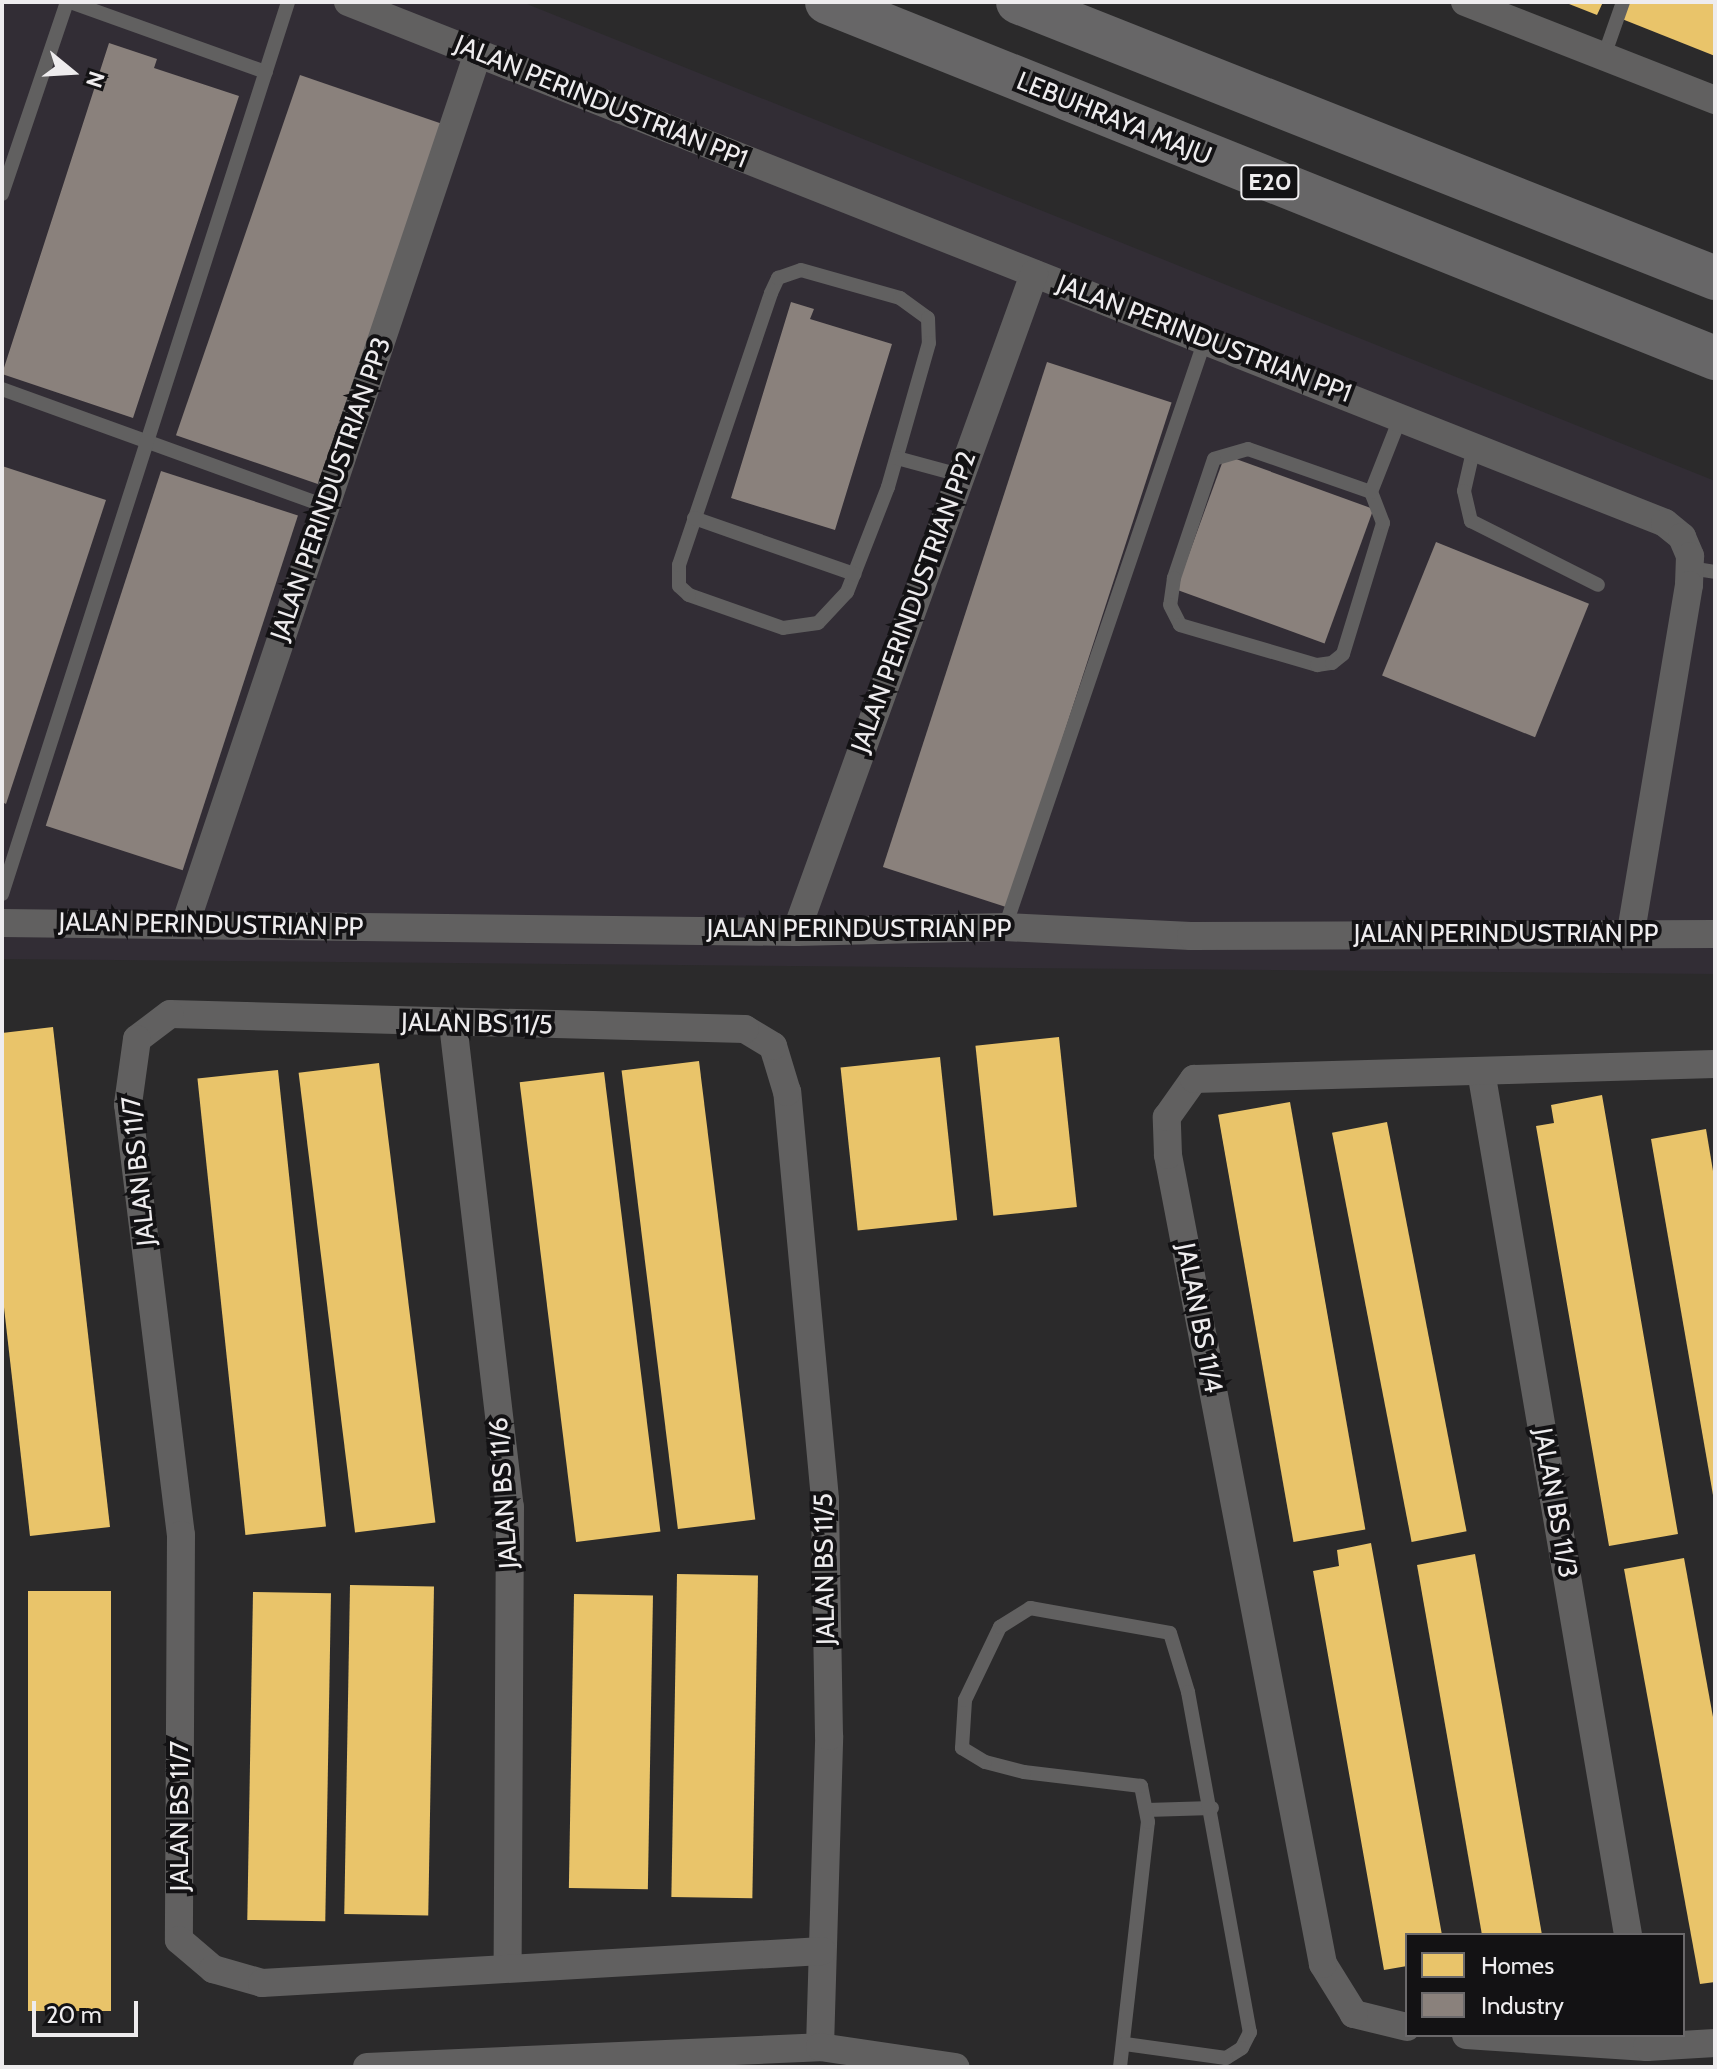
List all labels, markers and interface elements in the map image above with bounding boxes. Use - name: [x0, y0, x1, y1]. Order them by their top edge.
- street label: JALAN PERINDUSTRIAN PP1: [450, 29, 752, 175]
- north arrow: [32, 32, 112, 112]
- street label: LEBUHRAYA MAJU: [1012, 66, 1216, 172]
- text: N: [80, 68, 111, 91]
- road number: E20: [1240, 162, 1300, 202]
- street label: JALAN PERINDUSTRIAN PP1: [1052, 268, 1356, 410]
- street label: JALAN PERINDUSTRIAN PP3: [264, 333, 398, 645]
- street label: JALAN PERINDUSTRIAN PP2: [845, 447, 983, 757]
- street label: JALAN PERINDUSTRIAN PP: [58, 907, 364, 943]
- street label: JALAN PERINDUSTRIAN PP: [707, 913, 1011, 945]
- street label: JALAN PERINDUSTRIAN PP: [1354, 918, 1658, 950]
- street label: JALAN BS 11/5: [401, 1007, 553, 1041]
- street label: JALAN BS 11/7: [116, 1094, 162, 1248]
- street label: JALAN BS 11/4: [1169, 1241, 1229, 1395]
- street label: JALAN BS 11/6: [483, 1416, 525, 1570]
- street label: JALAN BS 11/3: [1526, 1426, 1584, 1580]
- street label: JALAN BS 11/5: [808, 1493, 842, 1645]
- street label: JALAN BS 11/7: [164, 1741, 196, 1891]
- legend: [1405, 1933, 1685, 2037]
- text: Homes: [1481, 1951, 1554, 1980]
- scale bar: [36, 1985, 142, 2035]
- text: Industry: [1481, 1991, 1564, 2020]
- text: 20 m: [46, 2000, 102, 2029]

